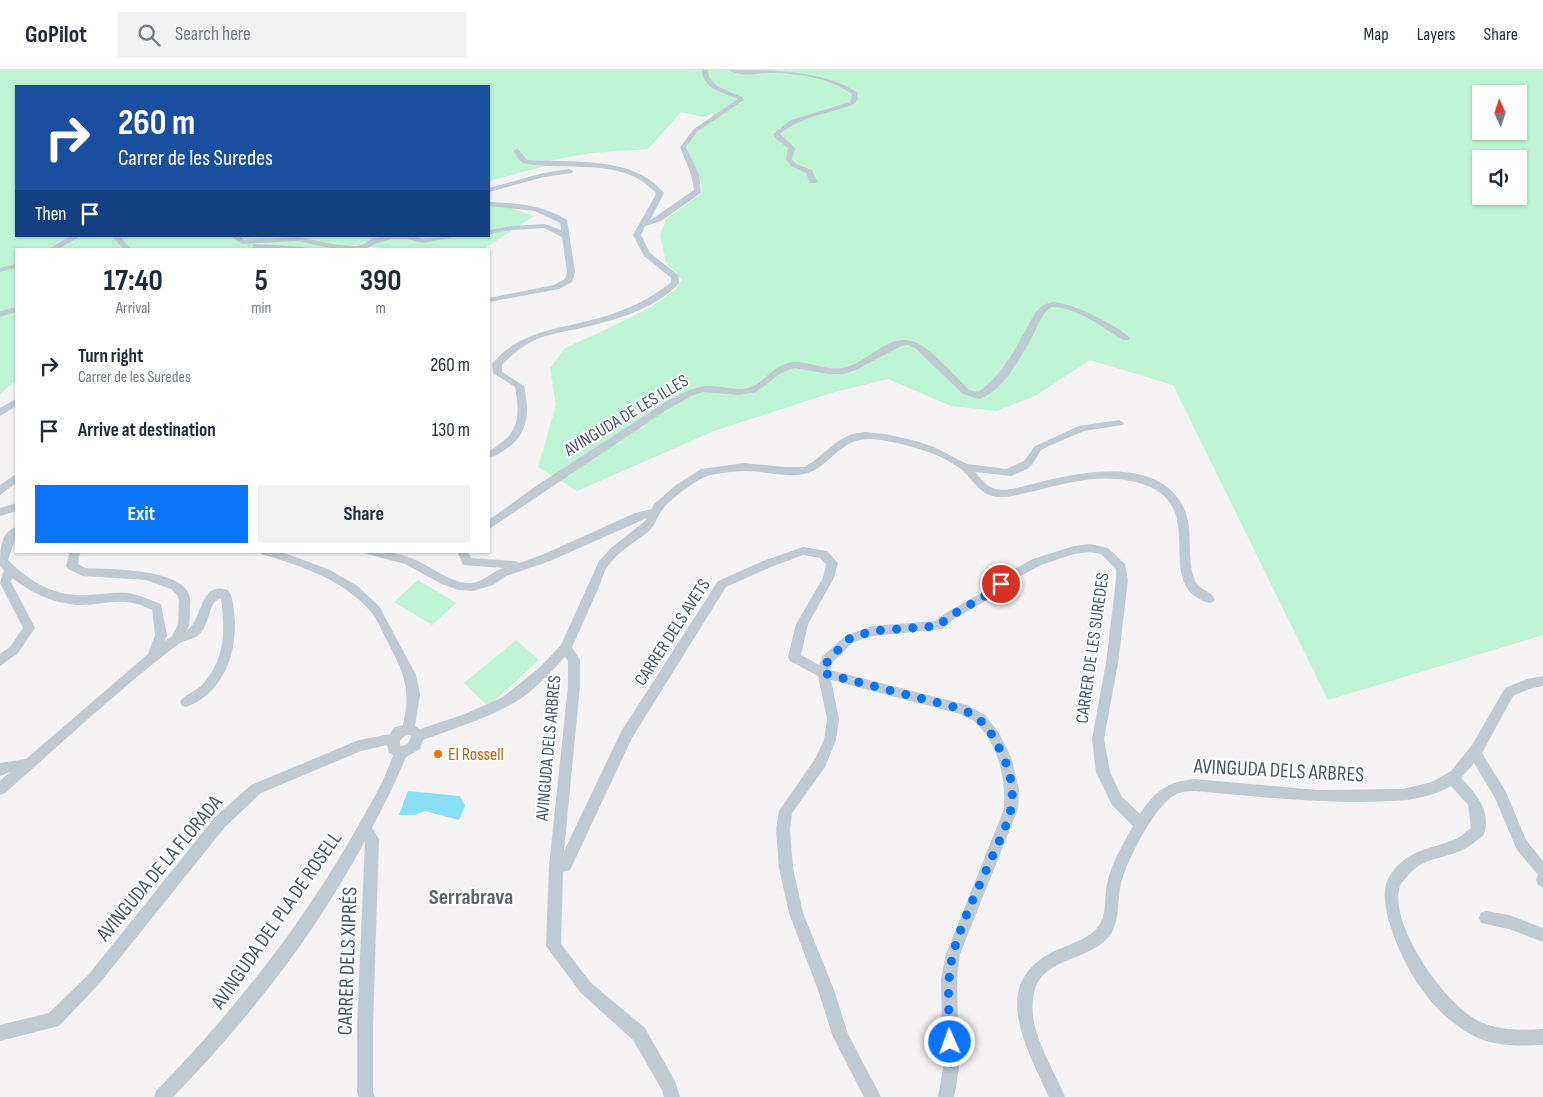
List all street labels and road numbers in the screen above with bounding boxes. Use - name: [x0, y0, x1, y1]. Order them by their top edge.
- street label: AVINGUDA DE LES ILLES: [560, 370, 692, 461]
- street label: CARRER DE LES SUREDES: [1072, 571, 1113, 725]
- street label: CARRER DELS AVETS: [630, 575, 715, 689]
- street label: AVINGUDA DELS ARBRES: [532, 674, 565, 823]
- street label: AVINGUDA DELS ARBRES: [1192, 754, 1365, 787]
- street label: AVINGUDA DE LA FLORADA: [91, 790, 228, 947]
- street label: AVINGUDA DEL PLA DE ROSELL: [205, 827, 347, 1015]
- street label: CARRER DELS XIPRÉS: [332, 886, 363, 1036]

